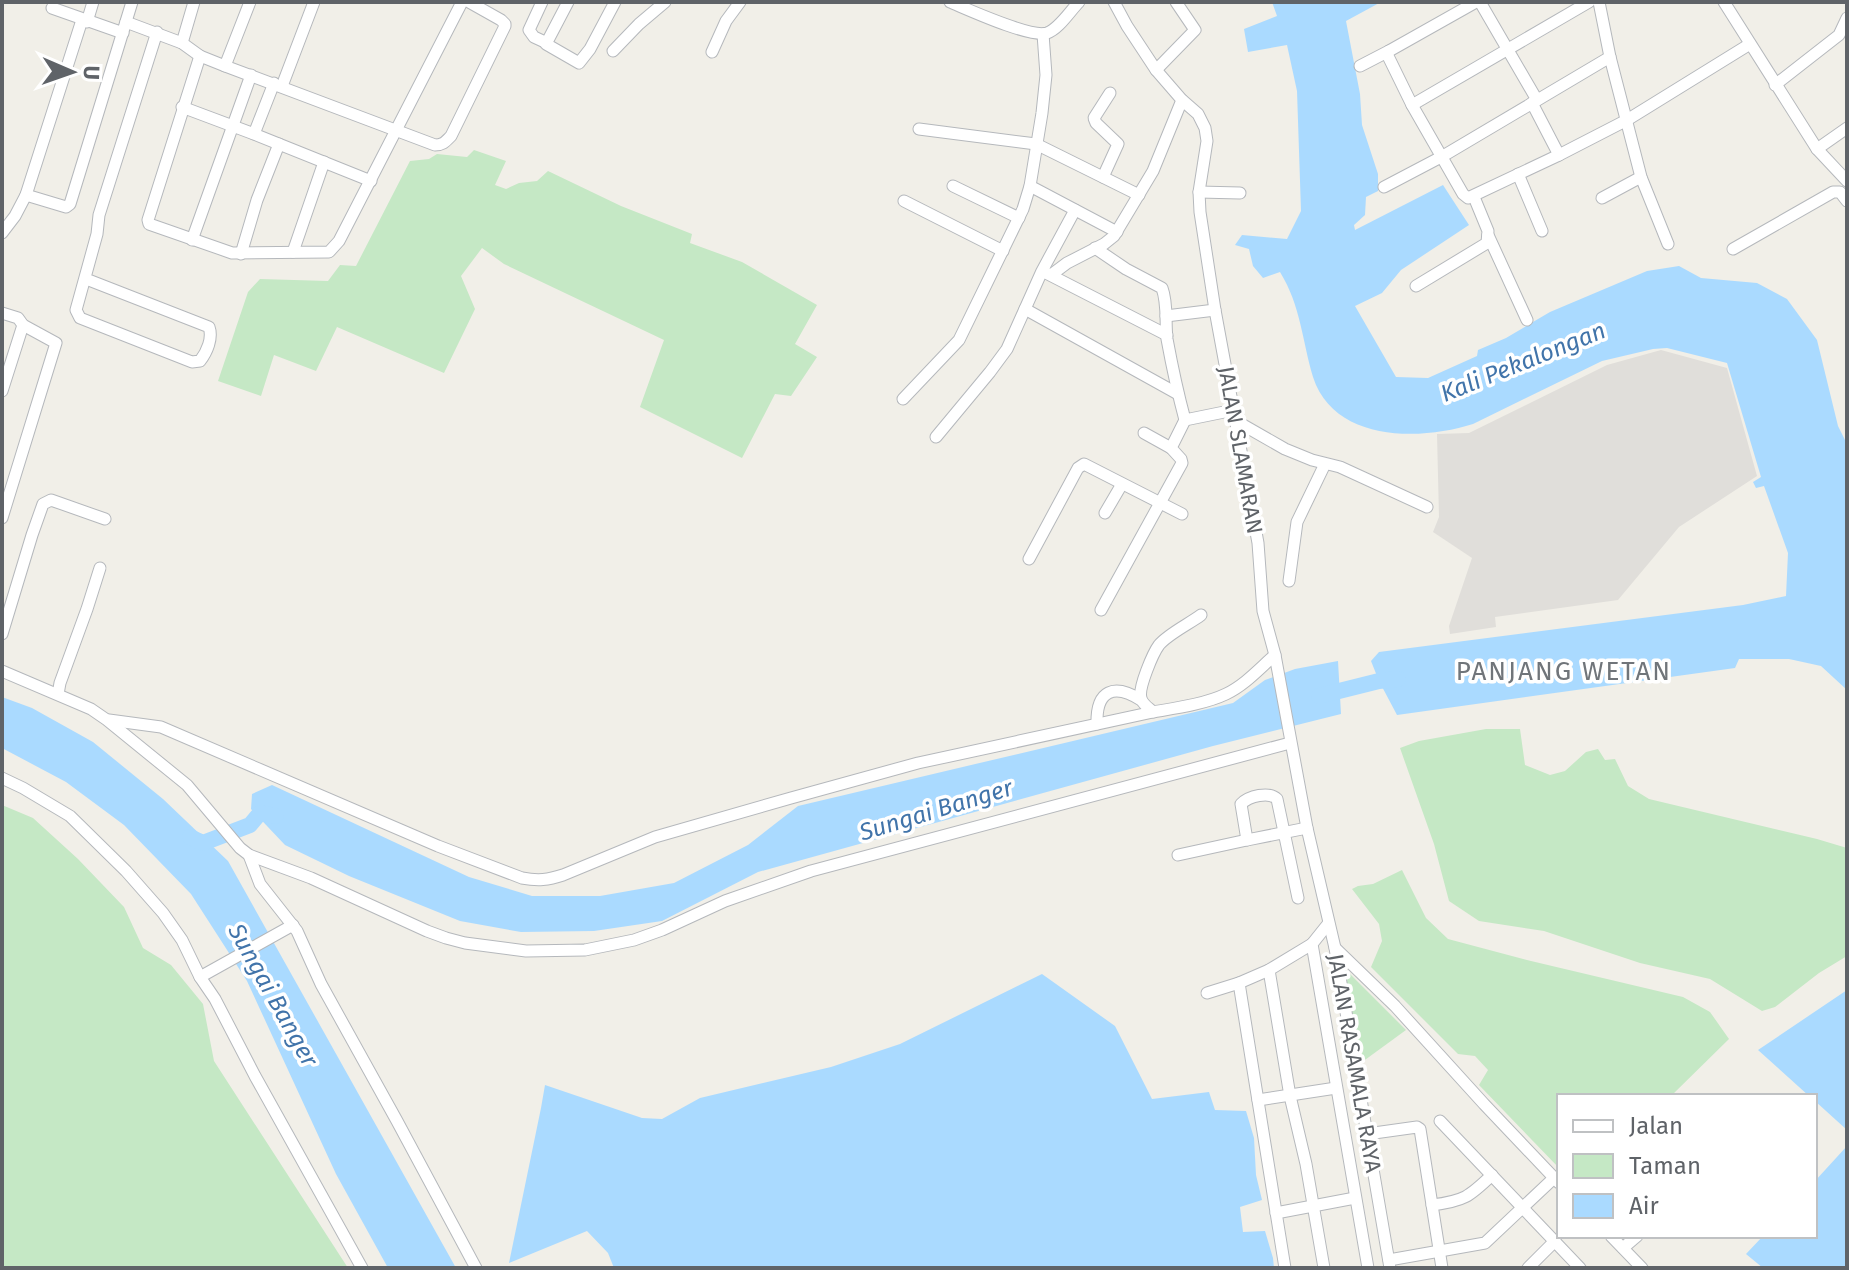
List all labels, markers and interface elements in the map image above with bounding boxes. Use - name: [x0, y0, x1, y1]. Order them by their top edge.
- north arrow: [32, 32, 112, 112]
- text: U: [78, 65, 105, 80]
- water label: Kali Pekalongan: [1436, 316, 1610, 408]
- street label: JALAN SLAMARAN: [1212, 364, 1269, 536]
- district label: PANJANG WETAN: [1456, 656, 1672, 687]
- water label: Sungai Banger: [855, 773, 1017, 847]
- water label: Sungai Banger: [222, 918, 324, 1072]
- street label: JALAN RASAMALA RAYA: [1322, 952, 1387, 1175]
- legend: [1557, 1094, 1817, 1238]
- text: Jalan: [1629, 1112, 1683, 1140]
- text: Taman: [1629, 1152, 1701, 1180]
- text: Air: [1629, 1192, 1660, 1220]

